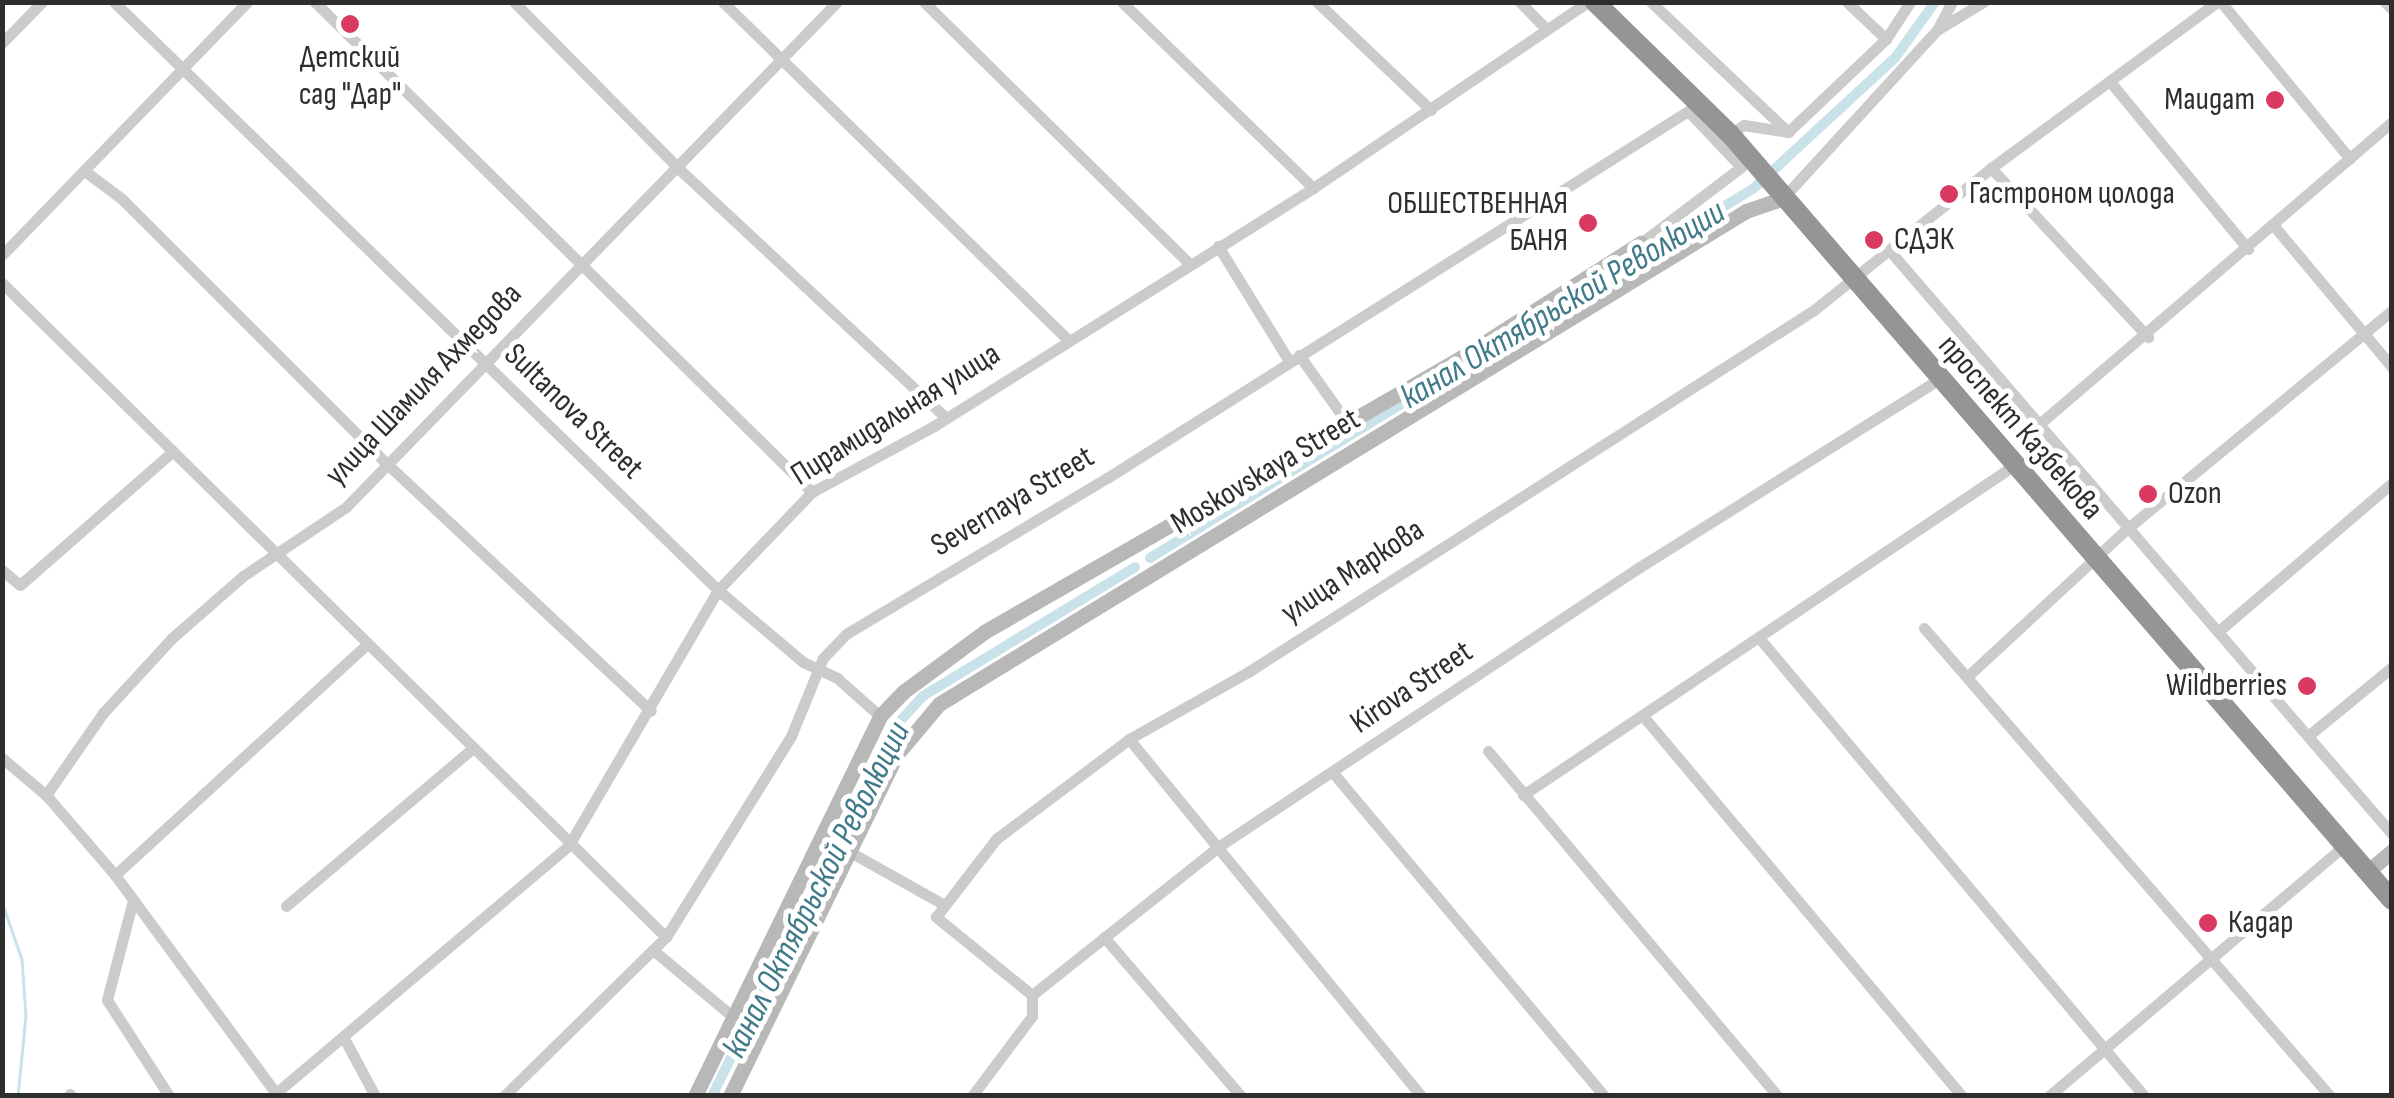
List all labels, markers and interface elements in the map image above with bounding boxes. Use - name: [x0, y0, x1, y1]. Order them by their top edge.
- marker: Детский сад "Дар": [339, 13, 361, 35]
- place label: Детский сад "Дар": [299, 40, 401, 115]
- place label: Маидат: [2164, 81, 2255, 119]
- marker: Маидат: [2264, 89, 2286, 111]
- place label: Гастроном цолода: [1969, 175, 2175, 213]
- marker: Гастроном цолода: [1938, 183, 1960, 205]
- place label: ОБШЕСТВЕННАЯ БАНЯ: [1387, 186, 1568, 261]
- water label: канал Октябрьской Революции: [1393, 191, 1733, 419]
- marker: ОБШЕСТВЕННАЯ БАНЯ: [1577, 212, 1599, 234]
- place label: СДЭК: [1894, 221, 1954, 259]
- marker: СДЭК: [1863, 229, 1885, 251]
- street label: улица Шамиля Ахмедова: [318, 276, 530, 494]
- street label: проспект Казбекова: [1929, 328, 2111, 528]
- street label: Пирамидальная улица: [784, 335, 1008, 495]
- street label: Sultanova Street: [495, 336, 651, 488]
- street label: Moskovskaya Street: [1165, 401, 1367, 543]
- street label: Severnaya Street: [925, 438, 1101, 566]
- place label: Ozon: [2168, 475, 2222, 513]
- marker: Ozon: [2137, 483, 2159, 505]
- street label: улица Маркова: [1274, 512, 1432, 632]
- street label: Kirova Street: [1344, 633, 1480, 743]
- place label: Wildberries: [2166, 667, 2287, 705]
- marker: Wildberries: [2296, 675, 2318, 697]
- water label: канал Октябрьской Революции: [714, 715, 920, 1065]
- place label: Кадар: [2228, 904, 2293, 942]
- marker: Кадар: [2197, 912, 2219, 934]

